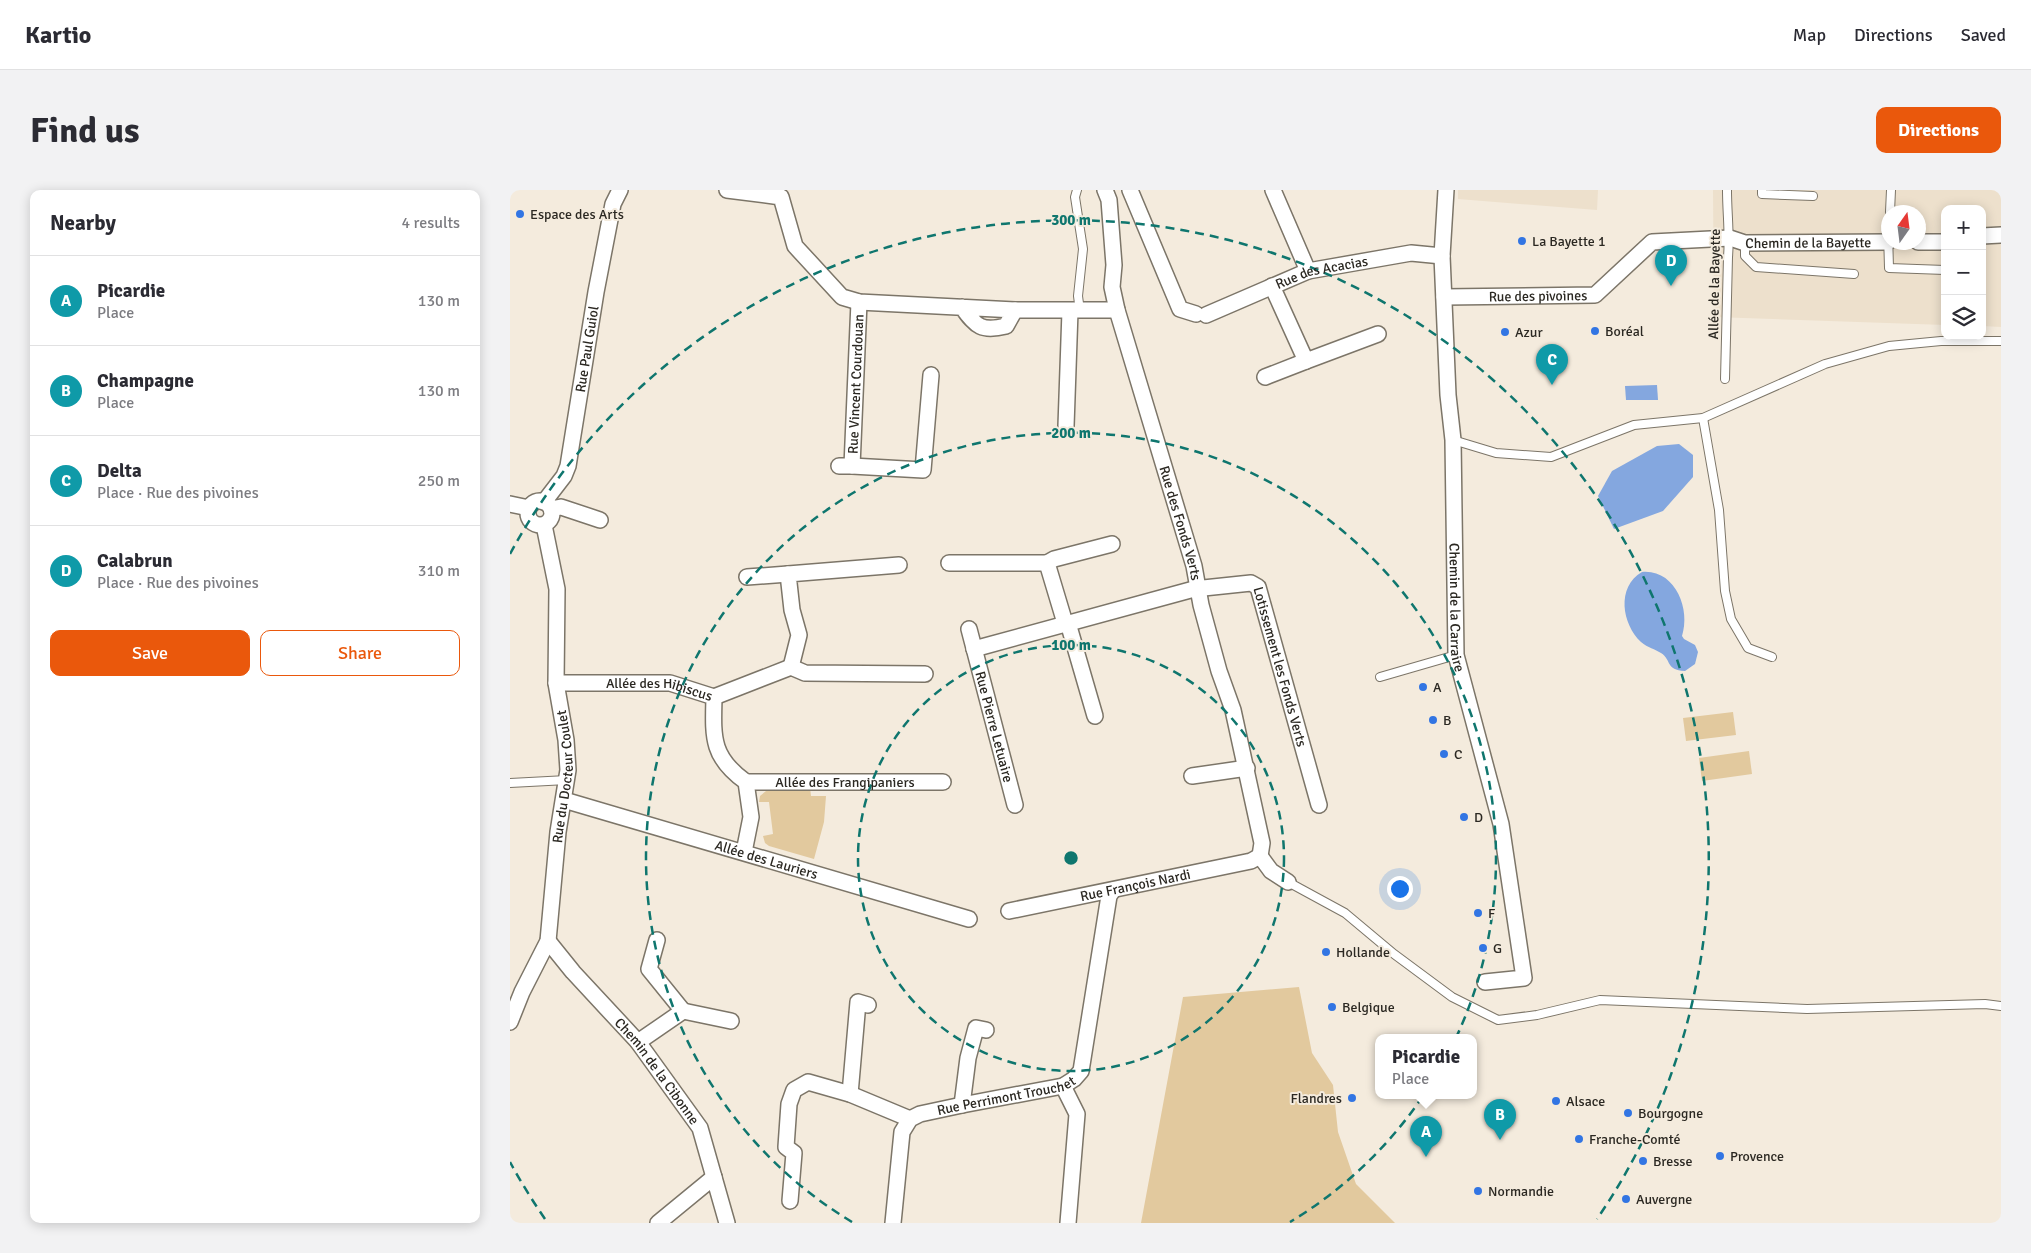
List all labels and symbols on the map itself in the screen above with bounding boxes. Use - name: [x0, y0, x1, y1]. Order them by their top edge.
- north arrow: [1881, 205, 1926, 250]
- place label: Espace des Arts: [530, 206, 624, 223]
- marker: Espace des Arts: [514, 208, 526, 220]
- text: 300 m: [1051, 211, 1091, 229]
- street label: Allée de la Bayette: [1705, 229, 1724, 340]
- place label: La Bayette 1: [1532, 233, 1605, 250]
- street label: Chemin de la Bayette: [1745, 234, 1871, 252]
- marker: La Bayette 1: [1516, 235, 1528, 247]
- pin: D: [1655, 245, 1687, 286]
- street label: Rue des Acacias: [1273, 253, 1369, 293]
- street label: Rue des pivoines: [1489, 287, 1587, 305]
- street label: Rue Paul Guiol: [572, 305, 603, 394]
- street label: Rue Vincent Courdouan: [845, 314, 867, 454]
- place label: Boréal: [1605, 323, 1644, 340]
- place label: Azur: [1515, 324, 1543, 341]
- marker: Boréal: [1589, 325, 1601, 337]
- marker: Azur: [1499, 326, 1511, 338]
- pin: C: [1536, 344, 1568, 385]
- text: 200 m: [1051, 424, 1091, 442]
- street label: Rue des Fonds Verts: [1155, 464, 1204, 582]
- street label: Chemin de la Carraire: [1445, 543, 1468, 674]
- street label: Lotissement les Fonds Verts: [1249, 585, 1310, 749]
- text: 100 m: [1051, 636, 1091, 654]
- street label: Rue Pierre Letuaire: [971, 669, 1017, 784]
- street label: Allée des Hibiscus: [606, 675, 714, 705]
- place label: A: [1433, 679, 1442, 696]
- marker: A: [1417, 681, 1429, 693]
- street label: Rue du Docteur Coulet: [549, 709, 577, 844]
- place label: B: [1443, 712, 1451, 729]
- marker: B: [1427, 714, 1439, 726]
- place label: C: [1454, 746, 1462, 763]
- marker: C: [1438, 748, 1450, 760]
- street label: Allée des Frangipaniers: [775, 774, 915, 791]
- place label: D: [1474, 809, 1483, 826]
- marker: D: [1458, 811, 1470, 823]
- street label: Allée des Lauriers: [713, 837, 820, 883]
- centre of rings: [1062, 849, 1080, 867]
- street label: Rue François Nardi: [1079, 866, 1192, 905]
- your location: [1387, 876, 1413, 902]
- place label: F: [1488, 905, 1495, 922]
- marker: F: [1472, 907, 1484, 919]
- place label: G: [1493, 940, 1502, 957]
- marker: G: [1477, 942, 1489, 954]
- place label: Hollande: [1336, 944, 1390, 961]
- marker: Hollande: [1320, 946, 1332, 958]
- place label: Belgique: [1342, 999, 1395, 1016]
- marker: Belgique: [1326, 1001, 1338, 1013]
- street label: Chemin de la Cibonne: [611, 1014, 703, 1128]
- street label: Rue Perrimont Trouchet: [936, 1072, 1079, 1119]
- place label: Flandres: [1290, 1090, 1342, 1107]
- marker: Flandres: [1346, 1092, 1358, 1104]
- place label: Alsace: [1566, 1093, 1605, 1110]
- marker: Alsace: [1550, 1095, 1562, 1107]
- pin: B: [1484, 1099, 1516, 1140]
- place label: Bourgogne: [1638, 1105, 1703, 1122]
- marker: Bourgogne: [1622, 1107, 1634, 1119]
- pin: A: [1410, 1116, 1442, 1157]
- place label: Franche-Comté: [1589, 1131, 1680, 1148]
- marker: Franche-Comté: [1573, 1133, 1585, 1145]
- place label: Provence: [1730, 1148, 1784, 1165]
- marker: Provence: [1714, 1150, 1726, 1162]
- place label: Bresse: [1653, 1153, 1692, 1170]
- marker: Bresse: [1637, 1155, 1649, 1167]
- place label: Normandie: [1488, 1183, 1554, 1200]
- marker: Normandie: [1472, 1185, 1484, 1197]
- place label: Auvergne: [1636, 1191, 1692, 1208]
- marker: Auvergne: [1620, 1193, 1632, 1205]

